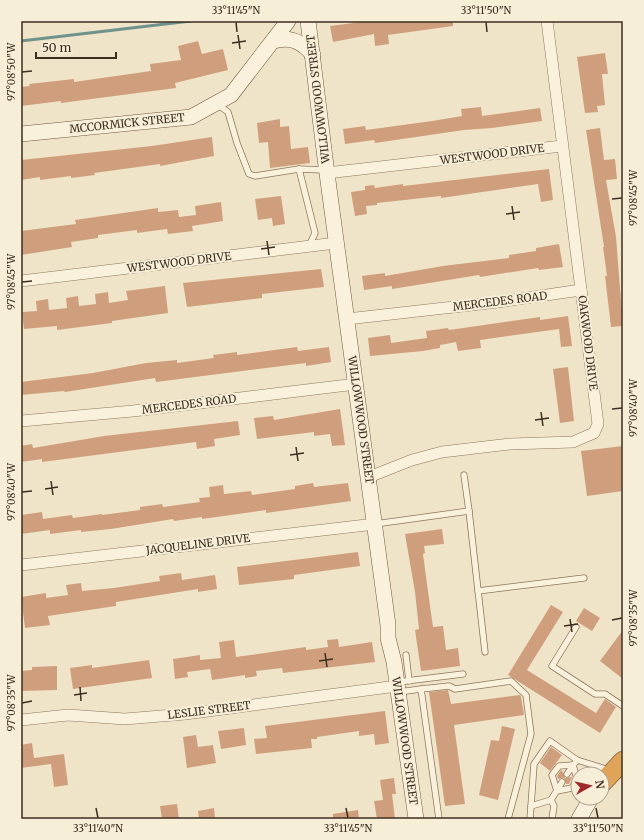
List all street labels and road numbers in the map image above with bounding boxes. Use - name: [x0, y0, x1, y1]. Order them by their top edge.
- street label: WILLOWWOOD STREET: [303, 34, 333, 165]
- street label: MCCORMICK STREET: [69, 110, 186, 136]
- street label: WESTWOOD DRIVE: [438, 141, 545, 167]
- street label: WESTWOOD DRIVE: [125, 249, 232, 275]
- street label: MERCEDES ROAD: [452, 288, 548, 314]
- street label: OAKWOOD DRIVE: [575, 295, 601, 391]
- street label: WILLOWWOOD STREET: [345, 354, 377, 485]
- street label: MERCEDES ROAD: [141, 391, 237, 417]
- street label: JACQUELINE DRIVE: [144, 531, 251, 557]
- street label: WILLOWWOOD STREET: [389, 675, 421, 806]
- street label: LESLIE STREET: [167, 698, 252, 722]

